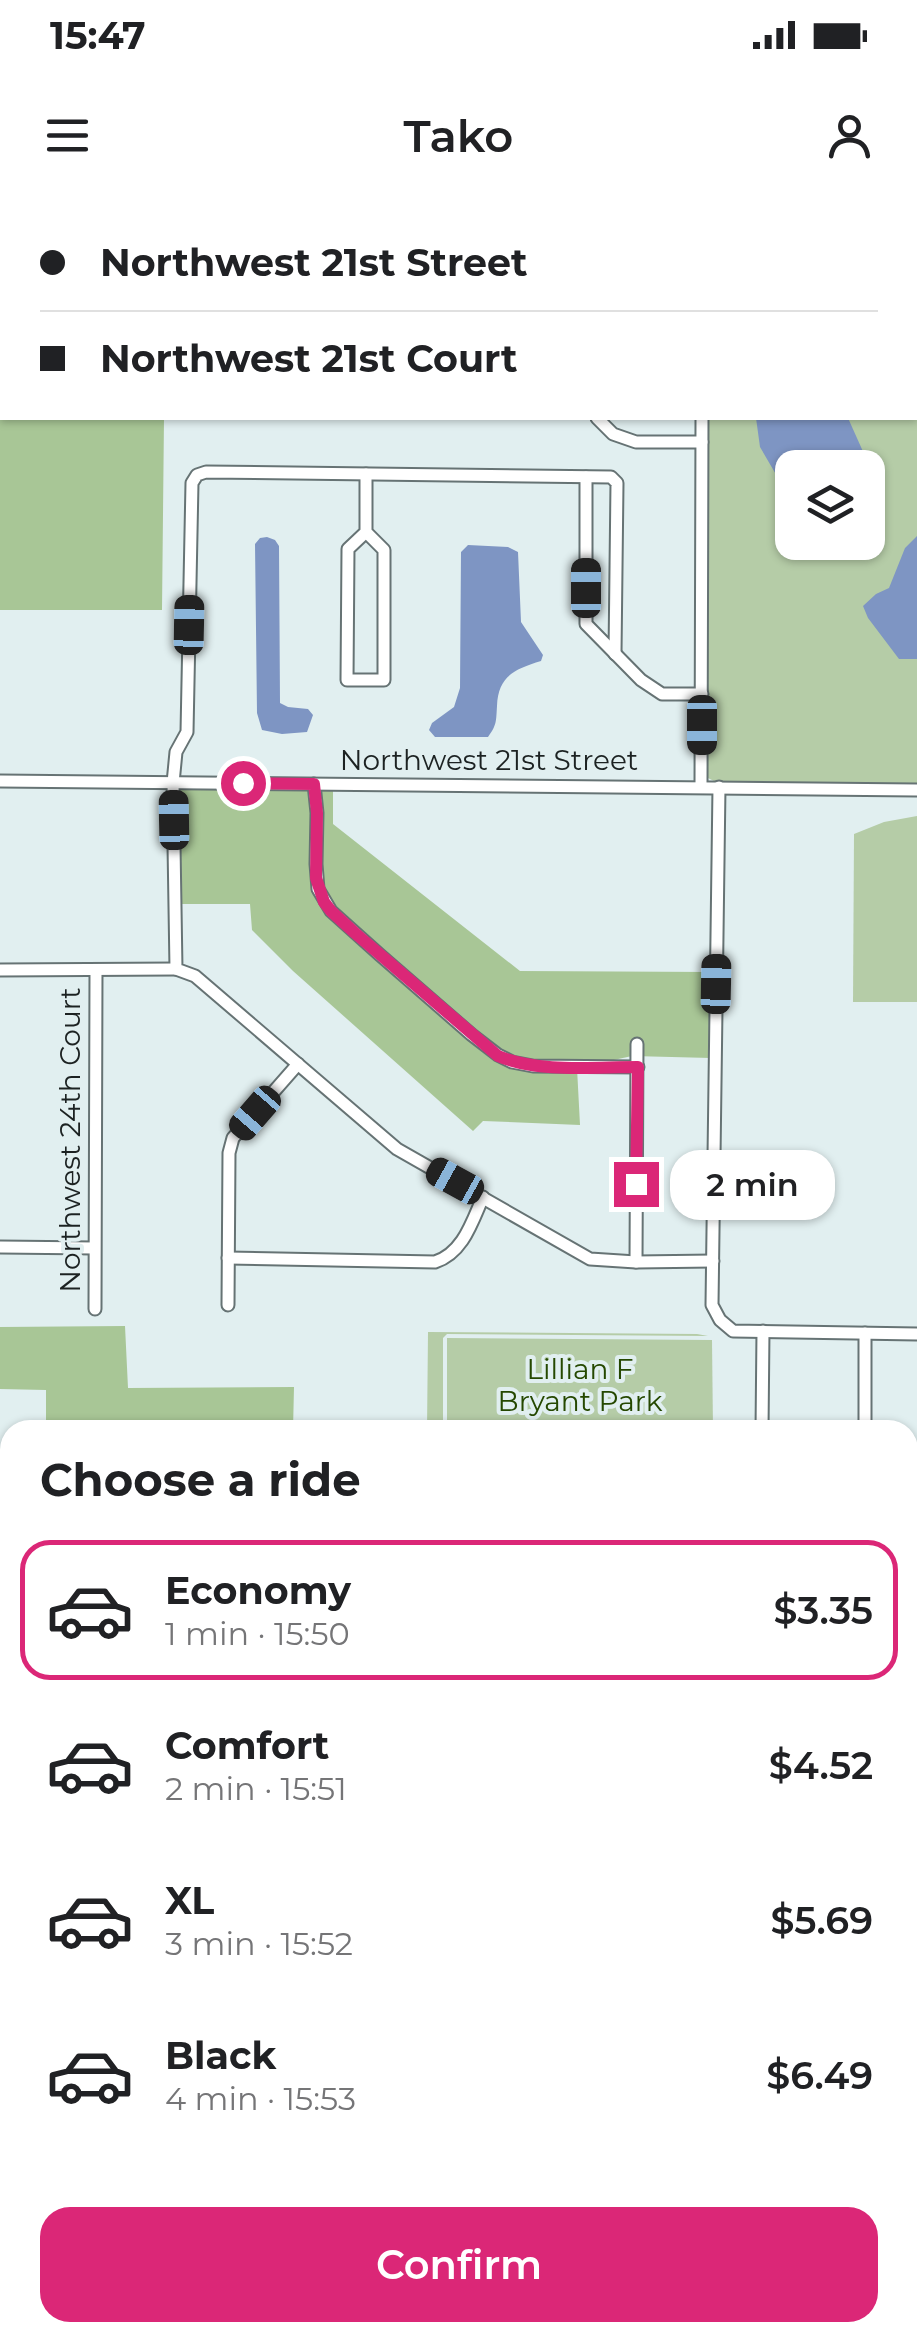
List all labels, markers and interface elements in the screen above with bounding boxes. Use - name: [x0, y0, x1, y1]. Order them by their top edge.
- text: 15:47: [50, 12, 146, 59]
- icon: menu: [40, 108, 95, 163]
- text: Tako: [404, 108, 513, 163]
- icon: person: [822, 108, 877, 163]
- text: Northwest 21st Street: [100, 239, 528, 286]
- text: Northwest 21st Court: [100, 335, 517, 382]
- map controls: [775, 450, 885, 560]
- button: layers: [775, 450, 885, 560]
- car: [571, 558, 601, 618]
- car: [173, 595, 205, 655]
- car: [687, 695, 717, 755]
- street label: Northwest 21st Street: [340, 743, 638, 777]
- route start: [221, 761, 266, 806]
- car: [158, 790, 190, 850]
- car: [700, 954, 732, 1014]
- street label: Northwest 24th Court: [53, 987, 87, 1293]
- car: [224, 1081, 286, 1145]
- callout: 2 min: [671, 1149, 836, 1219]
- car: [421, 1153, 489, 1209]
- route end: [614, 1162, 659, 1207]
- text: 2 min: [706, 1165, 799, 1204]
- park label: Lillian F Bryant Park: [498, 1352, 663, 1418]
- text: Choose a ride: [40, 1452, 361, 1507]
- icon: car: [45, 1565, 135, 1655]
- text: Economy: [165, 1567, 351, 1614]
- text: $3.35: [774, 1587, 873, 1634]
- text: 1 min · 15:50: [165, 1614, 350, 1653]
- icon: car: [45, 1720, 135, 1810]
- text: Comfort: [165, 1722, 329, 1769]
- text: $4.52: [769, 1742, 873, 1789]
- text: 2 min · 15:51: [165, 1769, 347, 1808]
- icon: car: [45, 1875, 135, 1965]
- text: XL: [165, 1877, 214, 1924]
- text: $5.69: [770, 1897, 873, 1944]
- text: 3 min · 15:52: [165, 1924, 353, 1963]
- icon: car: [45, 2030, 135, 2120]
- text: Black: [165, 2032, 276, 2079]
- text: $6.49: [766, 2052, 873, 2099]
- text: 4 min · 15:53: [165, 2079, 356, 2118]
- button: Confirm: [40, 2207, 878, 2322]

